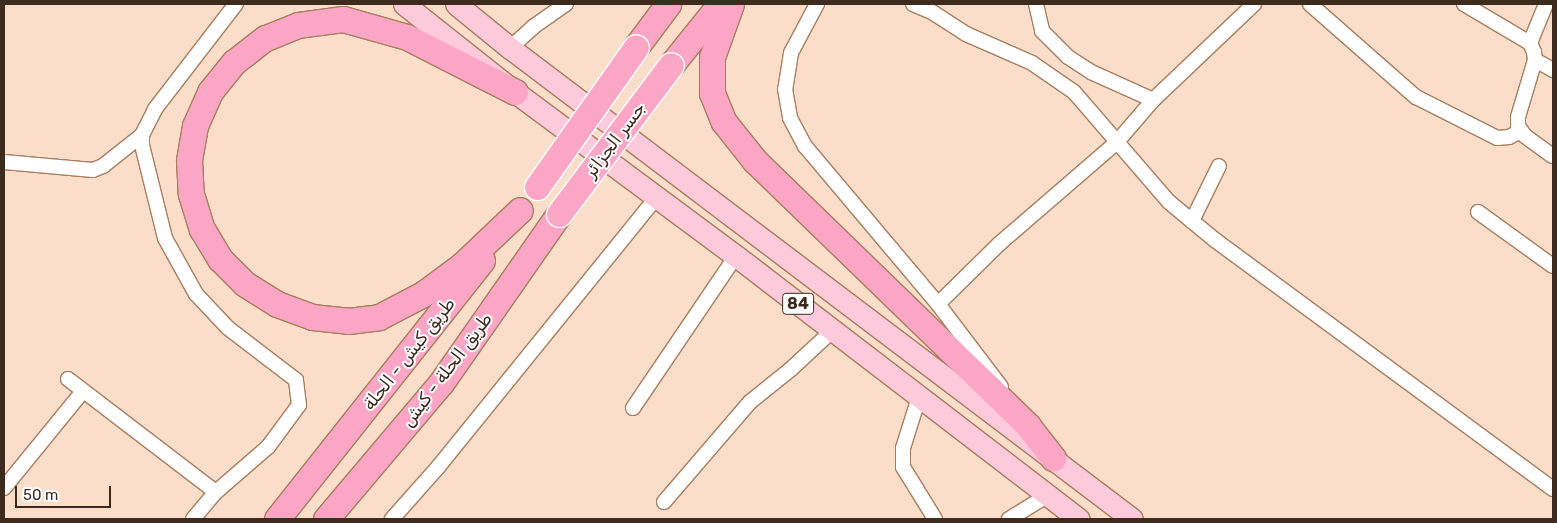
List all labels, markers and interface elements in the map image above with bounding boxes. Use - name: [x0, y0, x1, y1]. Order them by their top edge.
- street label: جسر الجزائر: [580, 98, 650, 182]
- road number: 84: [782, 290, 814, 318]
- street label: طريق كيش - الحلة: [358, 293, 460, 415]
- street label: طريق الحلة - كيش: [397, 309, 497, 431]
- scale bar: [18, 476, 114, 508]
- text: 50 m: [23, 486, 58, 504]

